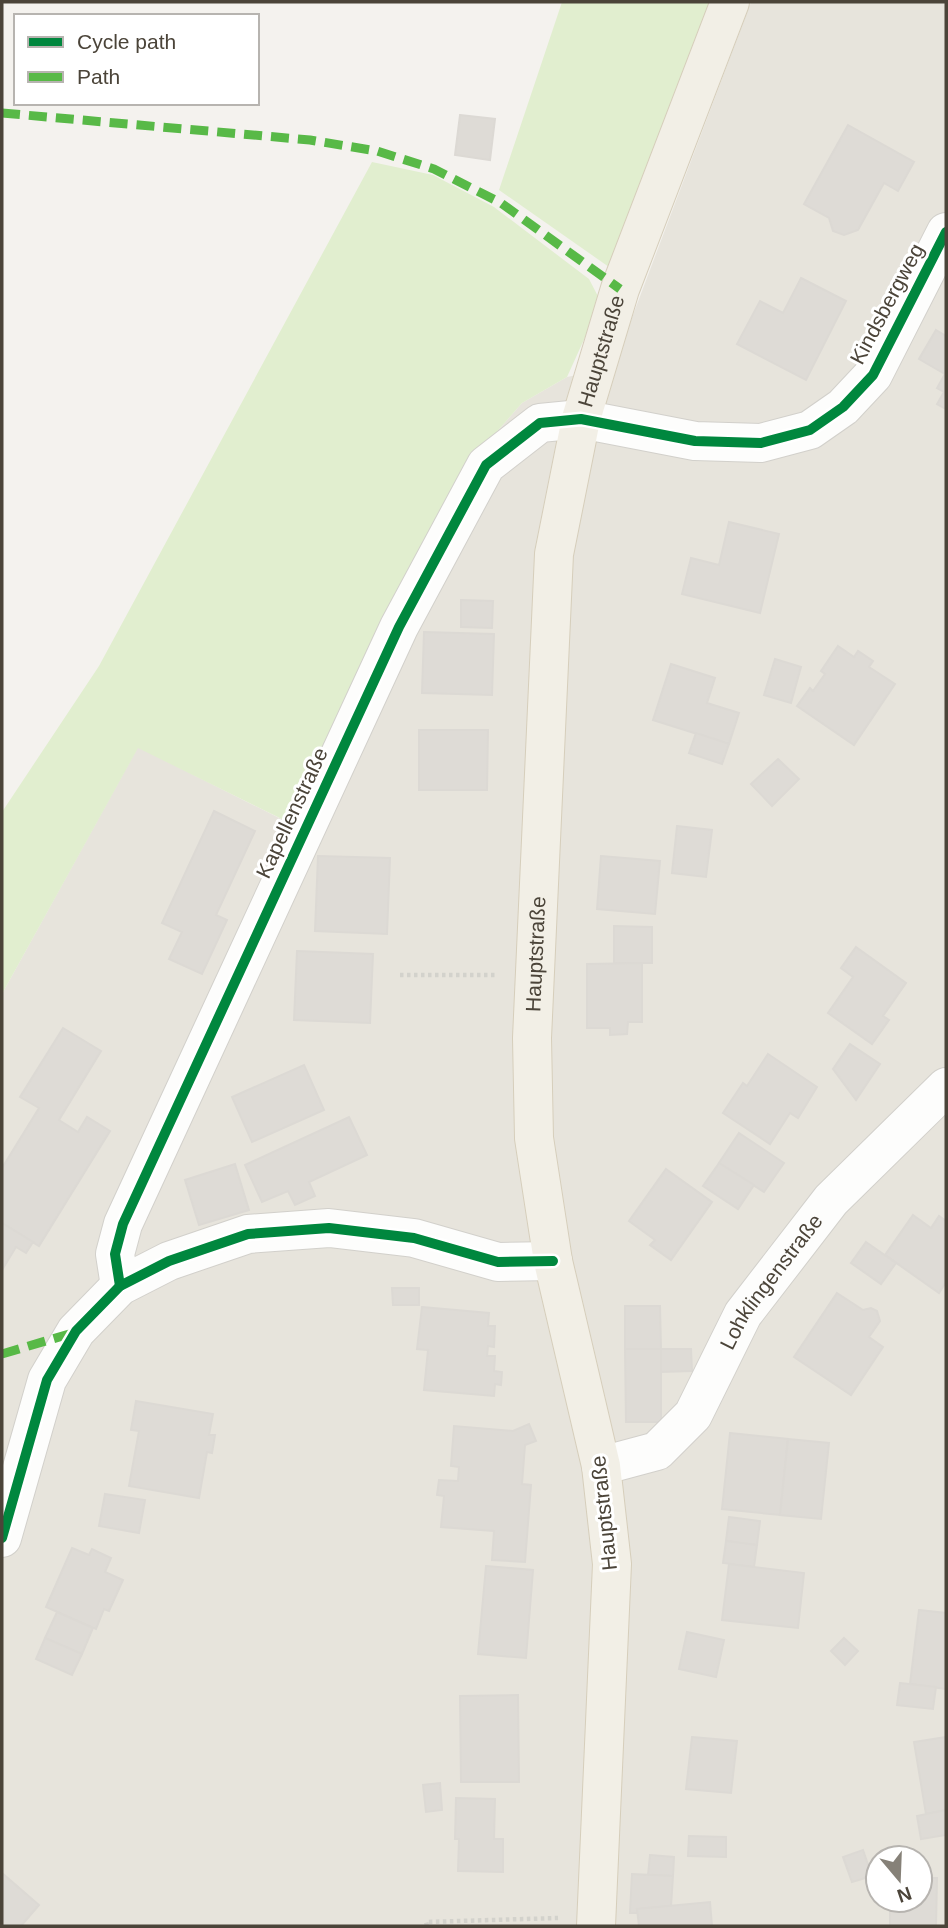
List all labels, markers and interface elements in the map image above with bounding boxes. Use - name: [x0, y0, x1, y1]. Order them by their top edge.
- legend: [14, 14, 259, 105]
- text: Cycle path: [77, 30, 176, 53]
- text: Path: [77, 65, 120, 88]
- street label: Kindsbergweg: [845, 240, 928, 368]
- street label: Hauptstraße: [573, 292, 629, 410]
- street label: Kapellenstraße: [251, 744, 332, 882]
- street label: Hauptstraße: [521, 896, 549, 1012]
- street label: Lohklingenstraße: [715, 1209, 827, 1353]
- street label: Hauptstraße: [586, 1454, 621, 1572]
- north arrow: [864, 1844, 934, 1914]
- text: N: [894, 1882, 914, 1907]

